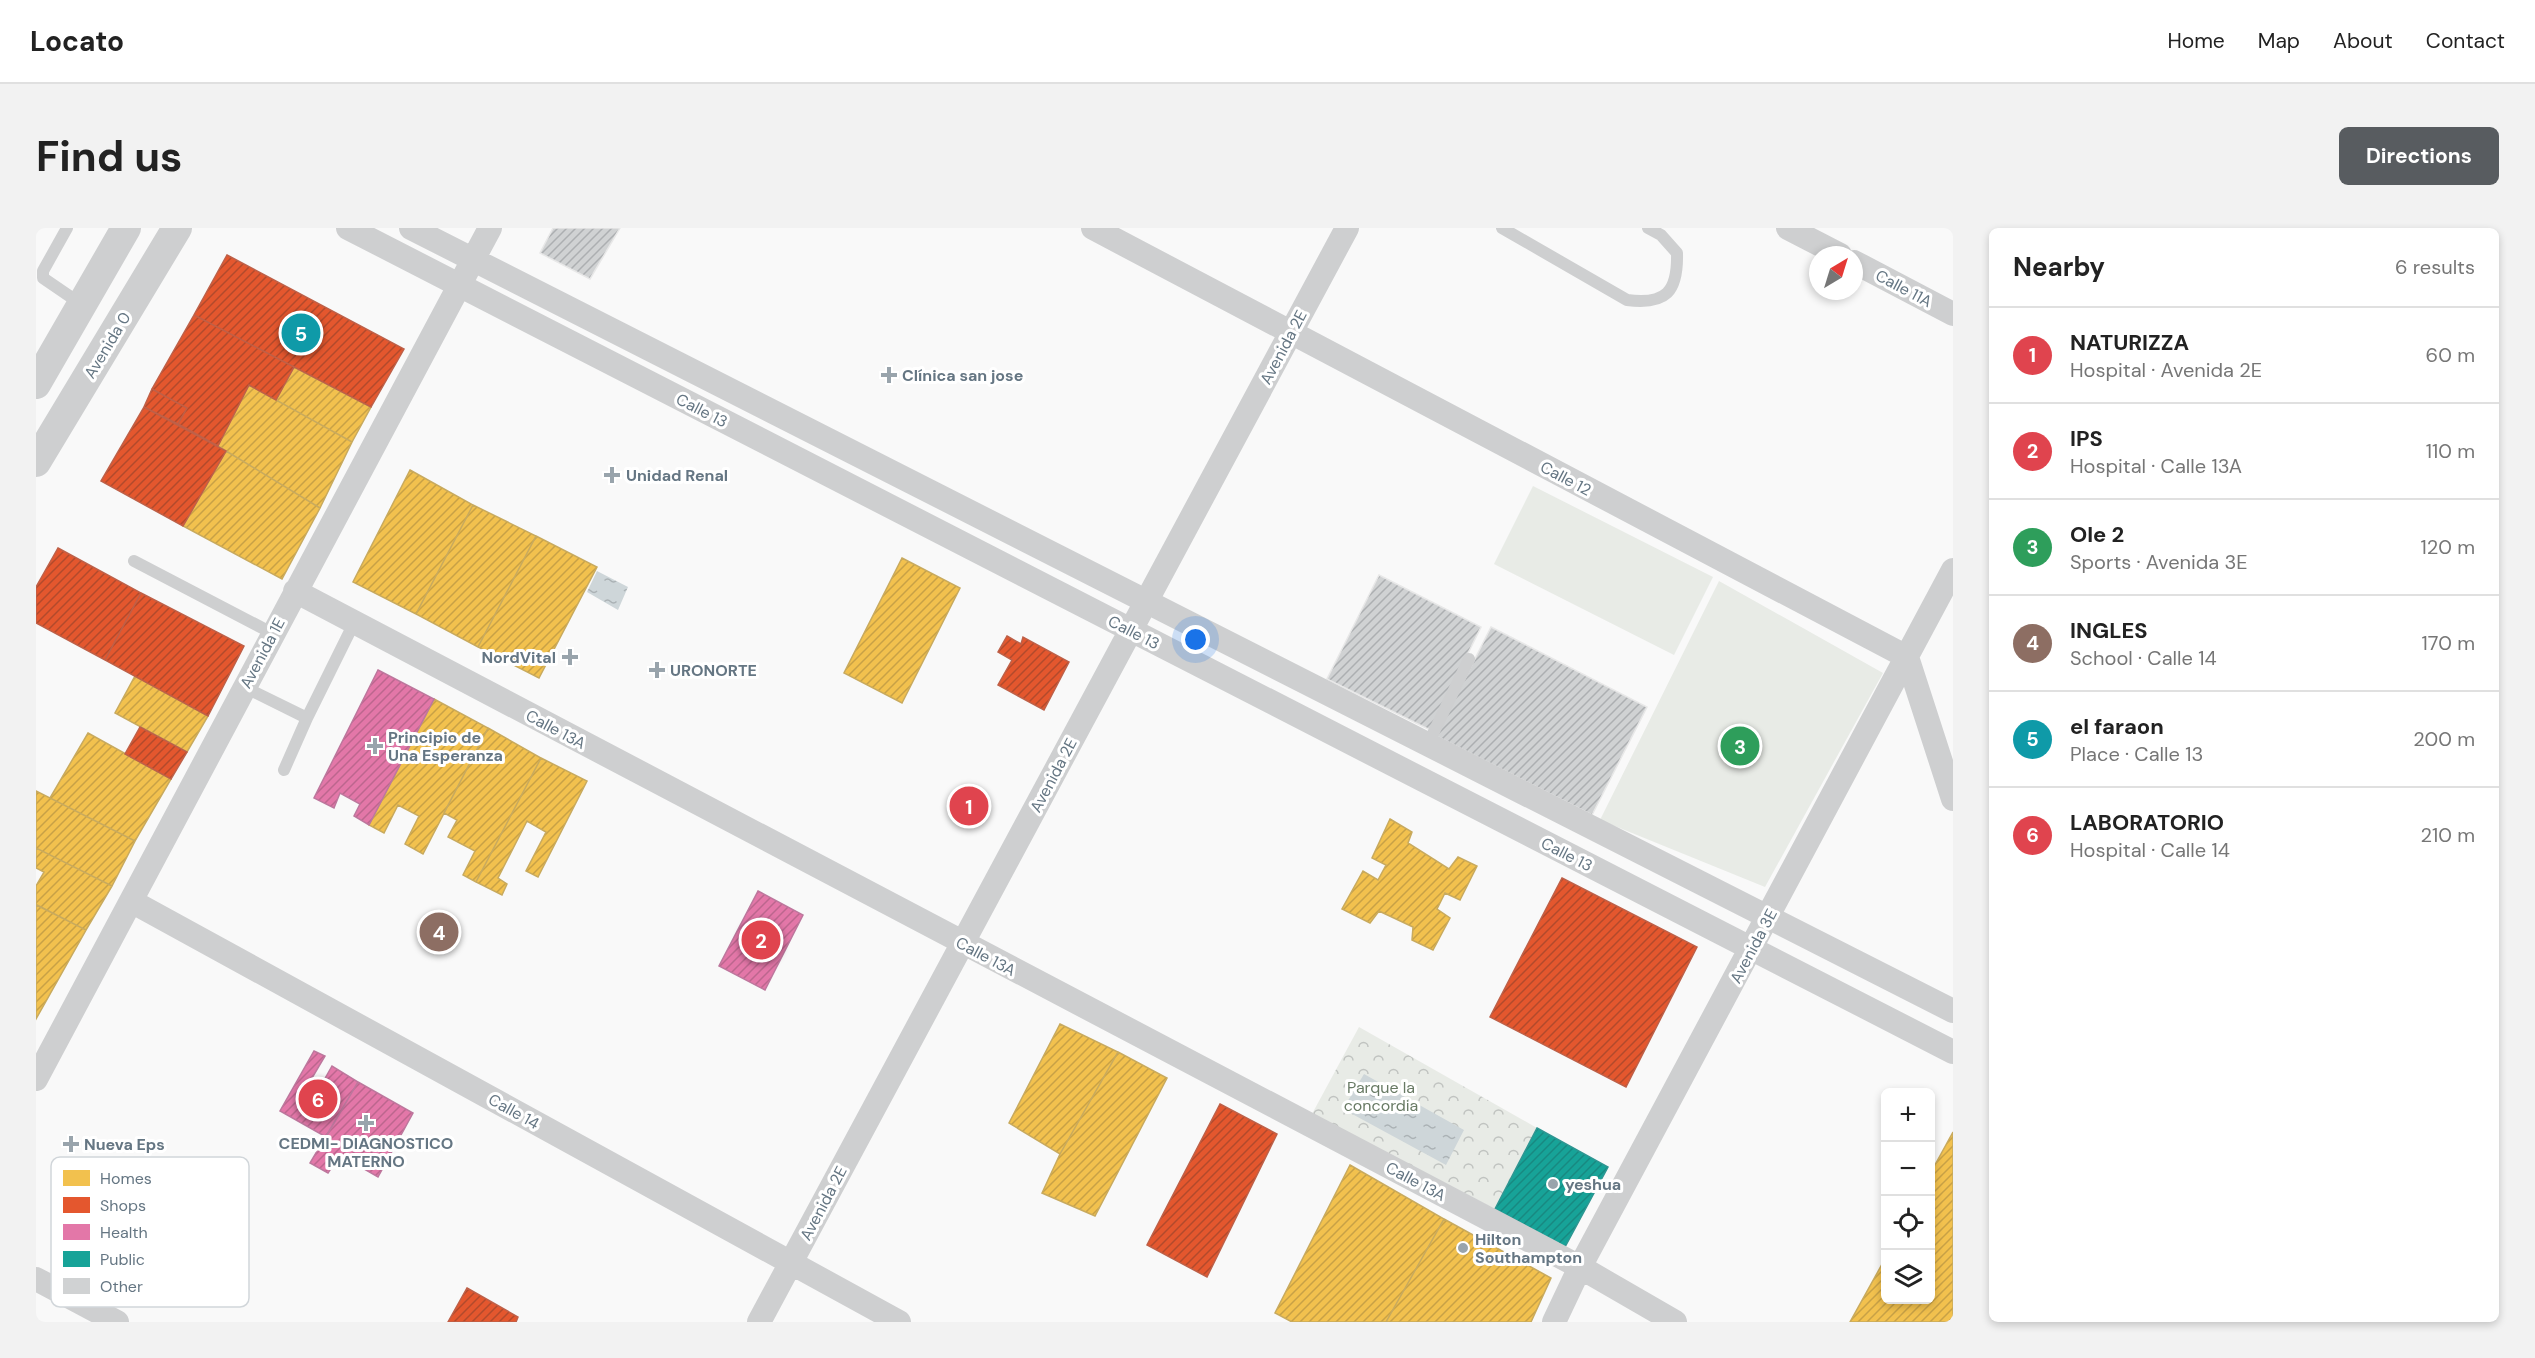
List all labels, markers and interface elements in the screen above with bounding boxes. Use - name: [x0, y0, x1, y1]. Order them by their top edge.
- text: Locato: [30, 23, 124, 60]
- text: Home: [2167, 27, 2225, 55]
- text: Map: [2258, 27, 2300, 55]
- text: About: [2333, 27, 2393, 55]
- text: Contact: [2426, 27, 2505, 55]
- button: Directions: [2339, 127, 2499, 185]
- text: Find us: [36, 129, 182, 184]
- north arrow: [1809, 246, 1863, 300]
- text: Nearby: [2013, 250, 2105, 284]
- text: 6 results: [2395, 254, 2475, 280]
- street label: Calle 11A: [1872, 265, 1936, 312]
- street label: Avenida 2E: [1255, 306, 1312, 388]
- street label: Avenida 0: [79, 308, 135, 382]
- pin: 5: [282, 310, 320, 356]
- text: NATURIZZA: [2070, 328, 2189, 357]
- text: 1: [2029, 342, 2036, 368]
- text: 60 m: [2426, 342, 2475, 368]
- text: Hospital · Avenida 2E: [2070, 357, 2262, 383]
- place label: Clínica san jose: [902, 365, 1023, 386]
- marker: Clínica san jose: [880, 366, 898, 384]
- street label: Calle 13: [672, 389, 731, 432]
- text: IPS: [2070, 424, 2103, 453]
- text: 2: [2027, 438, 2038, 464]
- text: 110 m: [2426, 438, 2475, 464]
- text: Hospital · Calle 13A: [2070, 453, 2242, 479]
- street label: Calle 12: [1537, 456, 1595, 501]
- place label: Unidad Renal: [626, 465, 728, 486]
- marker: Unidad Renal: [603, 466, 621, 484]
- text: Ole 2: [2070, 520, 2124, 549]
- text: 3: [2026, 534, 2039, 560]
- text: 120 m: [2421, 534, 2475, 560]
- text: Sports · Avenida 3E: [2070, 549, 2248, 575]
- street label: Calle 13: [1104, 611, 1163, 654]
- street label: Avenida 1E: [235, 614, 290, 692]
- text: INGLES: [2070, 616, 2148, 645]
- your location: [1181, 625, 1210, 654]
- text: 4: [2026, 630, 2039, 656]
- text: 170 m: [2422, 630, 2475, 656]
- text: School · Calle 14: [2070, 645, 2217, 671]
- place label: NordVital: [481, 647, 556, 668]
- marker: NordVital: [561, 648, 579, 666]
- place label: URONORTE: [670, 660, 757, 681]
- marker: URONORTE: [648, 661, 666, 679]
- street label: Calle 13A: [522, 705, 590, 754]
- text: el faraon: [2070, 712, 2164, 741]
- pin: 3: [1720, 724, 1760, 768]
- text: 5: [2026, 726, 2039, 752]
- text: 200 m: [2413, 726, 2475, 752]
- place label: Principio de Una Esperanza: [388, 727, 503, 766]
- street label: Avenida 2E: [1025, 734, 1082, 816]
- marker: Principio de Una Esperanza: [366, 737, 384, 755]
- text: Place · Calle 13: [2070, 741, 2203, 767]
- pin: 1: [950, 784, 988, 828]
- text: LABORATORIO: [2070, 808, 2224, 837]
- text: 6: [2026, 822, 2039, 848]
- text: 210 m: [2420, 822, 2475, 848]
- street label: Calle 13: [1537, 833, 1596, 876]
- text: Hospital · Calle 14: [2070, 837, 2230, 863]
- street label: Avenida 3E: [1725, 905, 1782, 987]
- pin: 4: [420, 910, 458, 954]
- pin: 2: [742, 918, 780, 962]
- street label: Calle 13A: [952, 932, 1020, 981]
- pin: 6: [298, 1076, 338, 1122]
- park label: Parque la concordia: [1344, 1077, 1418, 1116]
- map controls: [1881, 1088, 1935, 1304]
- button: +: [1881, 1088, 1935, 1142]
- street label: Calle 14: [484, 1089, 543, 1134]
- marker: CEDMI- DIAGNOSTICO MATERNO: [357, 1114, 375, 1132]
- place label: CEDMI- DIAGNOSTICO MATERNO: [279, 1133, 453, 1172]
- place label: Nueva Eps: [84, 1134, 165, 1155]
- marker: Nueva Eps: [62, 1135, 80, 1153]
- button: −: [1881, 1142, 1935, 1196]
- legend: [51, 1157, 249, 1307]
- street label: Calle 13A: [1382, 1157, 1450, 1206]
- street label: Avenida 2E: [795, 1162, 852, 1244]
- text: Homes: [100, 1168, 152, 1189]
- place label: yeshua: [1565, 1174, 1621, 1195]
- marker: yeshua: [1546, 1177, 1560, 1191]
- text: Shops: [100, 1195, 146, 1216]
- button: locate: [1881, 1196, 1935, 1250]
- text: Health: [100, 1222, 148, 1243]
- place label: Hilton Southampton: [1475, 1229, 1582, 1268]
- marker: Hilton Southampton: [1456, 1241, 1470, 1255]
- text: Public: [100, 1249, 145, 1270]
- button: layers: [1881, 1250, 1935, 1304]
- text: Other: [100, 1276, 143, 1297]

